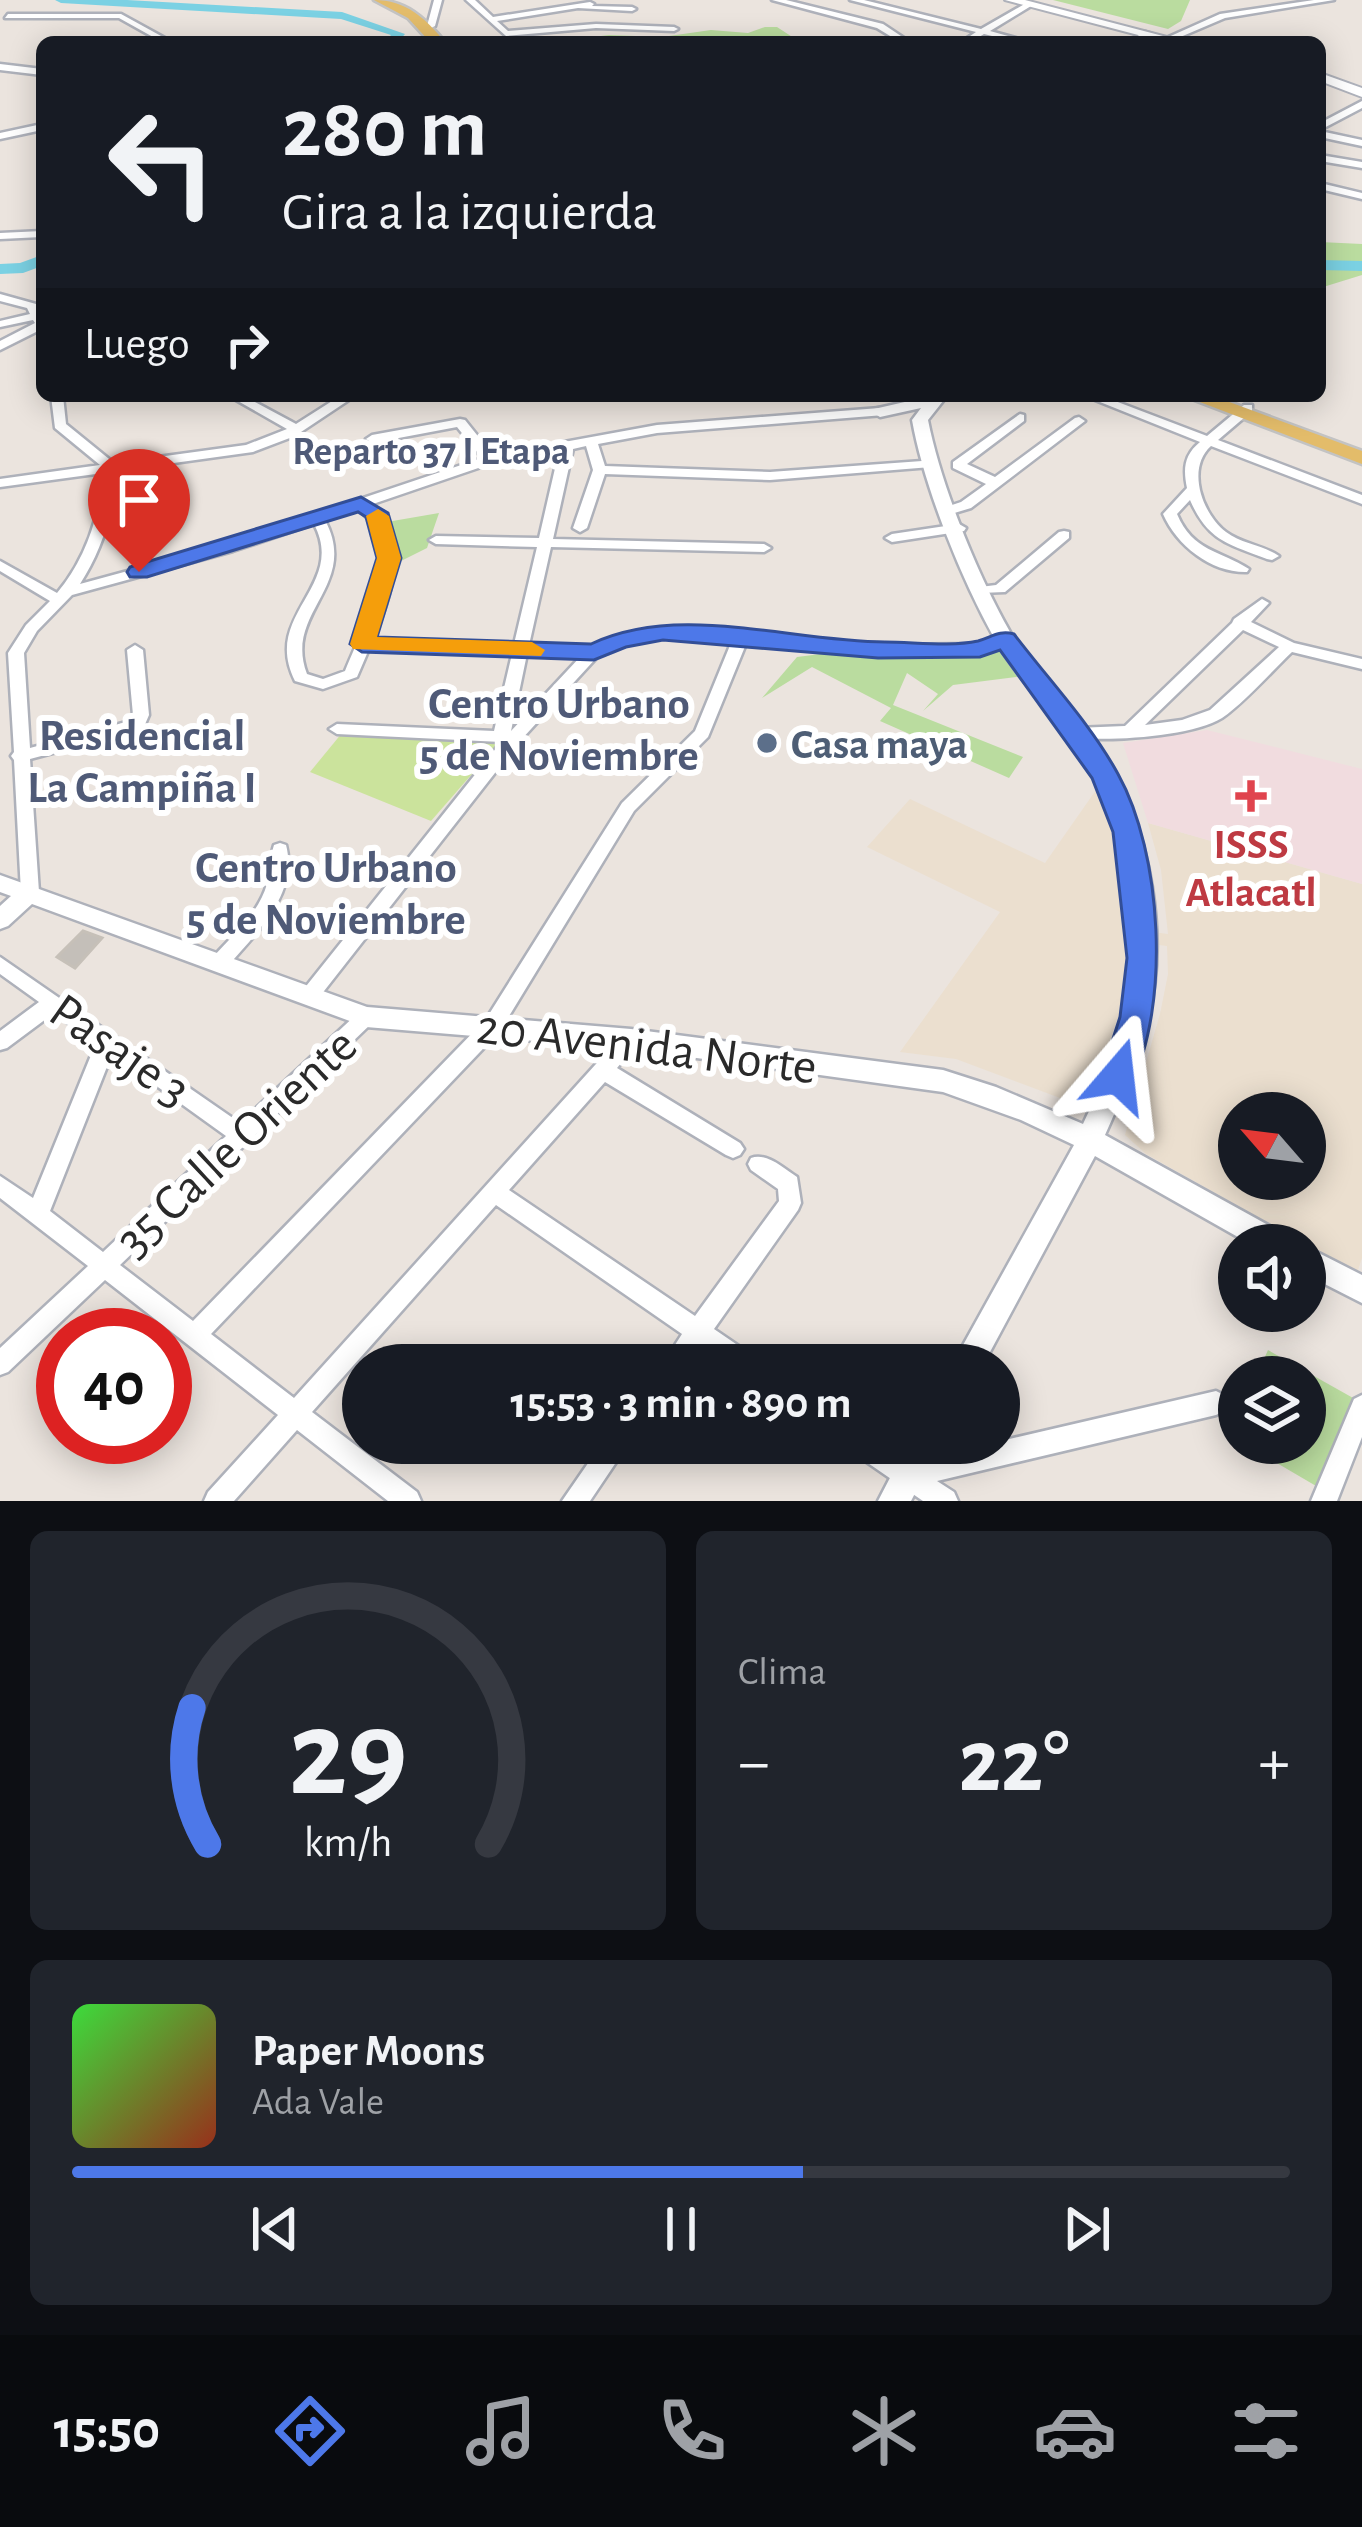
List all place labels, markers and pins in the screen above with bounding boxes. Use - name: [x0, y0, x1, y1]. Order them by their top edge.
- pin: [88, 449, 190, 572]
- place label: Casa maya: [791, 724, 968, 766]
- marker: Casa maya: [754, 730, 780, 756]
- marker: ISSS Atlacatl: [1235, 780, 1267, 812]
- place label: ISSS Atlacatl: [1186, 824, 1317, 914]

